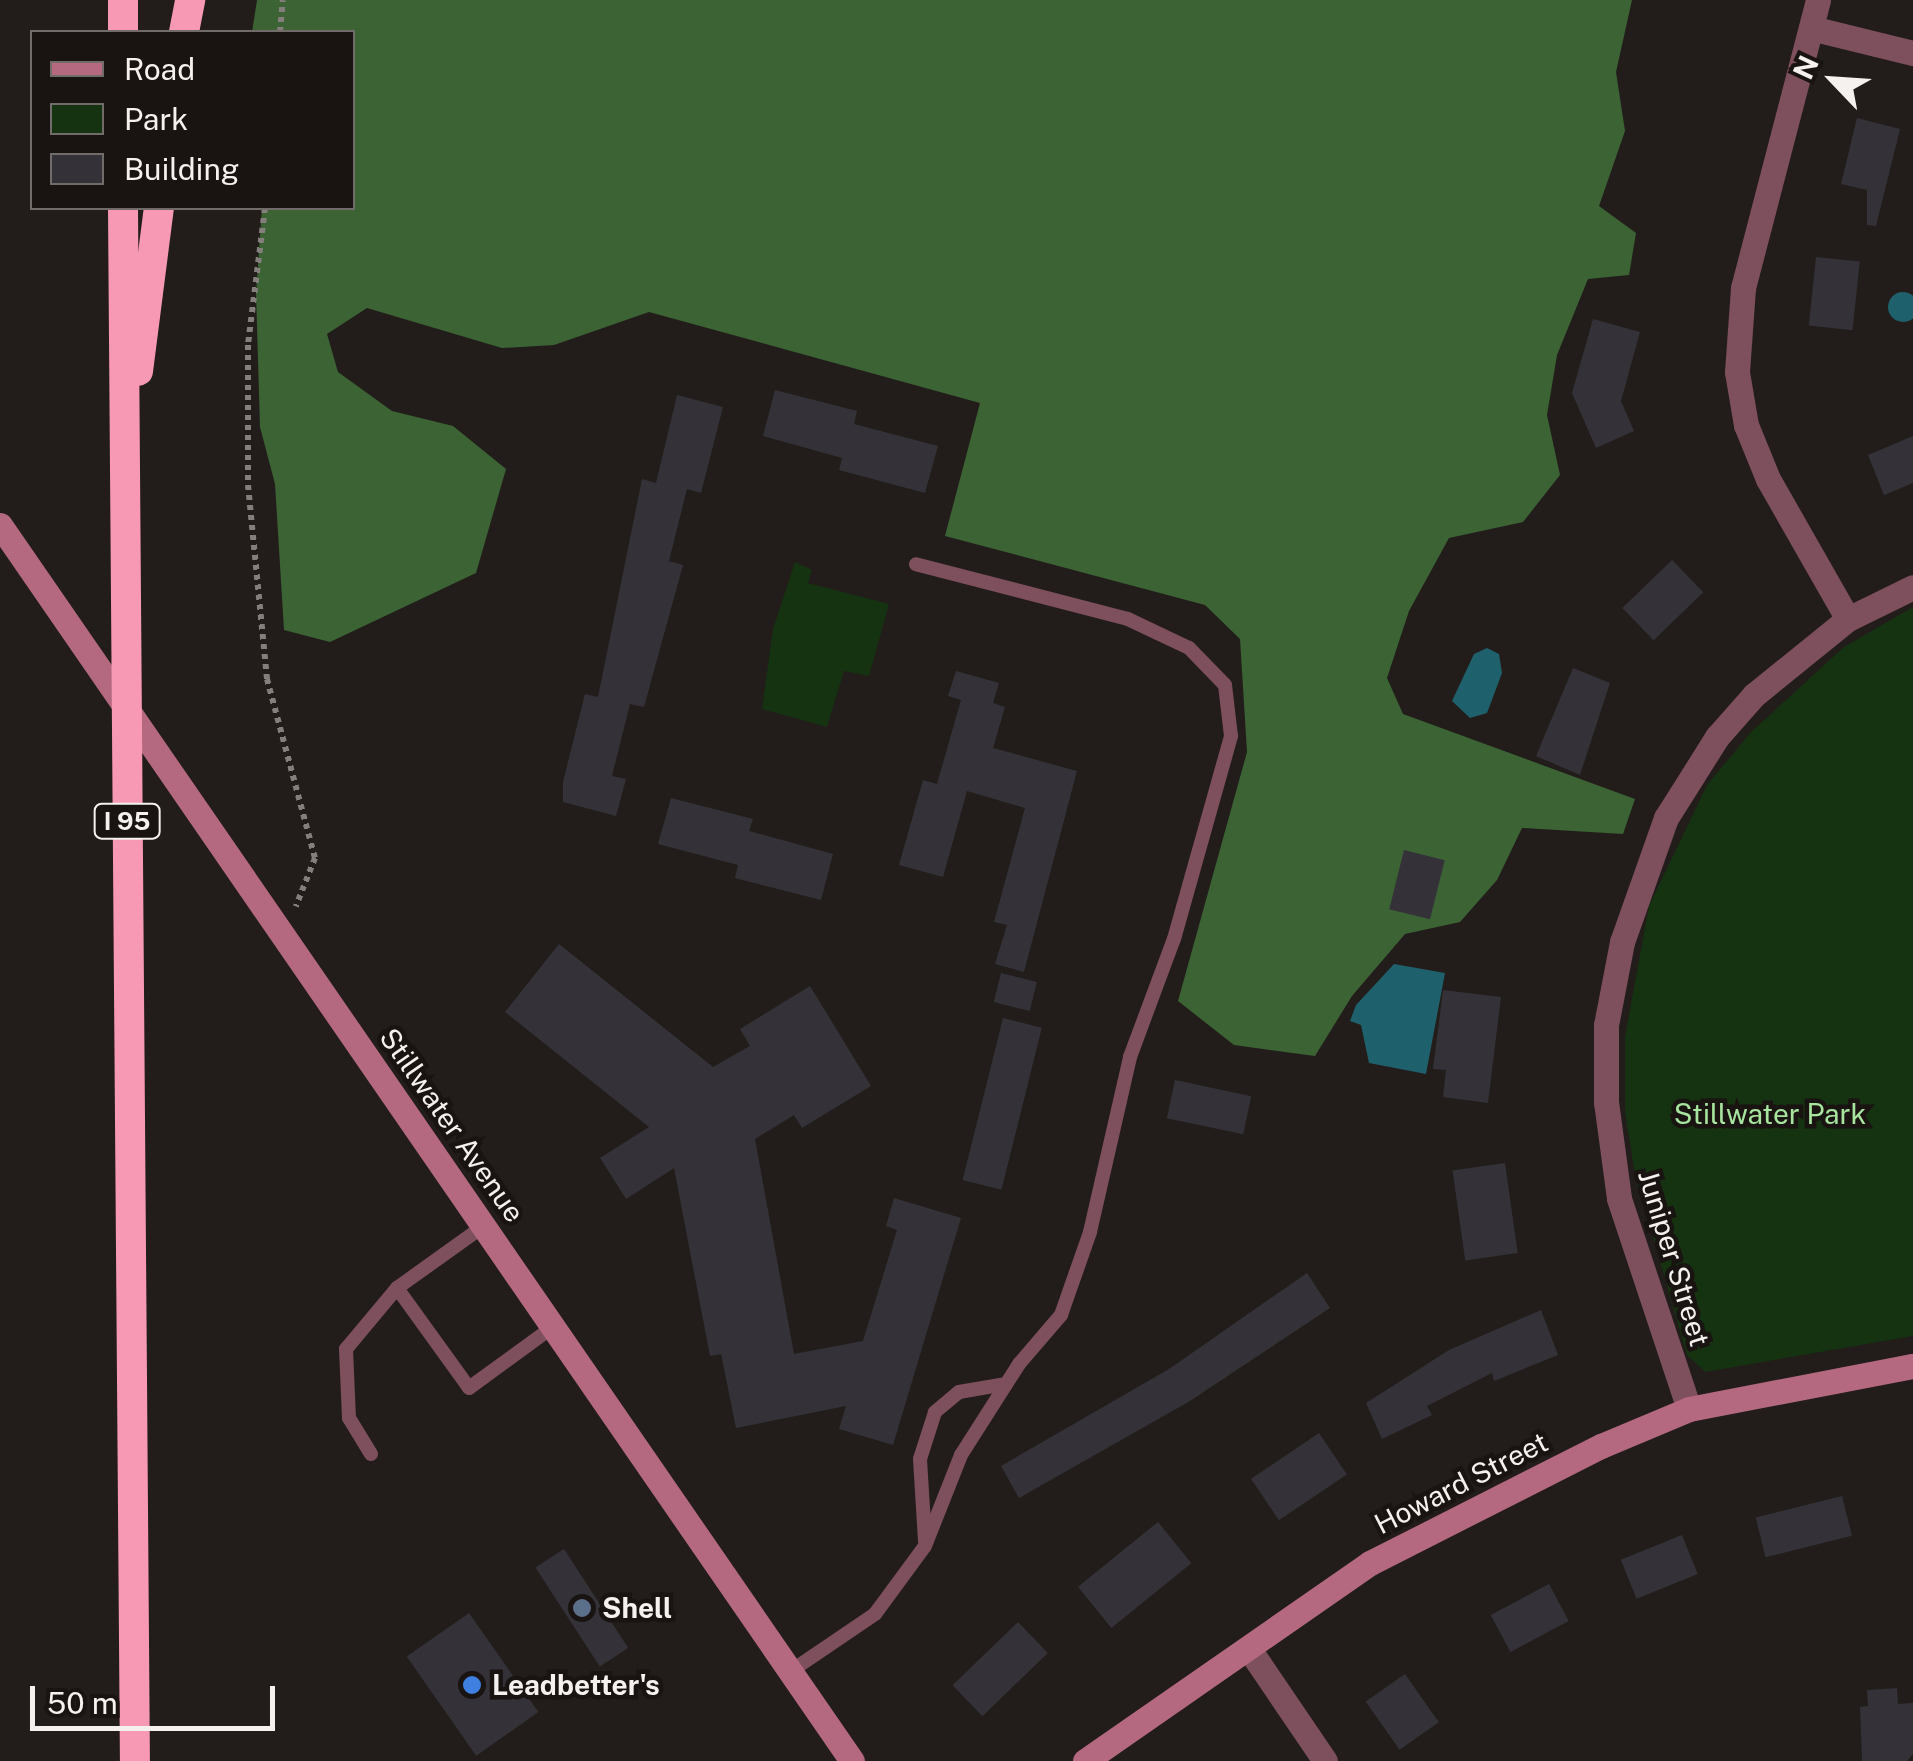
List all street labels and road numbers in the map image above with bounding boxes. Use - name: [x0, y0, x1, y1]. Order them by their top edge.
- road number: I 95: [92, 801, 162, 841]
- street label: Stillwater Avenue: [373, 1022, 531, 1228]
- street label: Juniper Street: [1631, 1166, 1717, 1350]
- street label: Howard Street: [1369, 1425, 1553, 1541]

